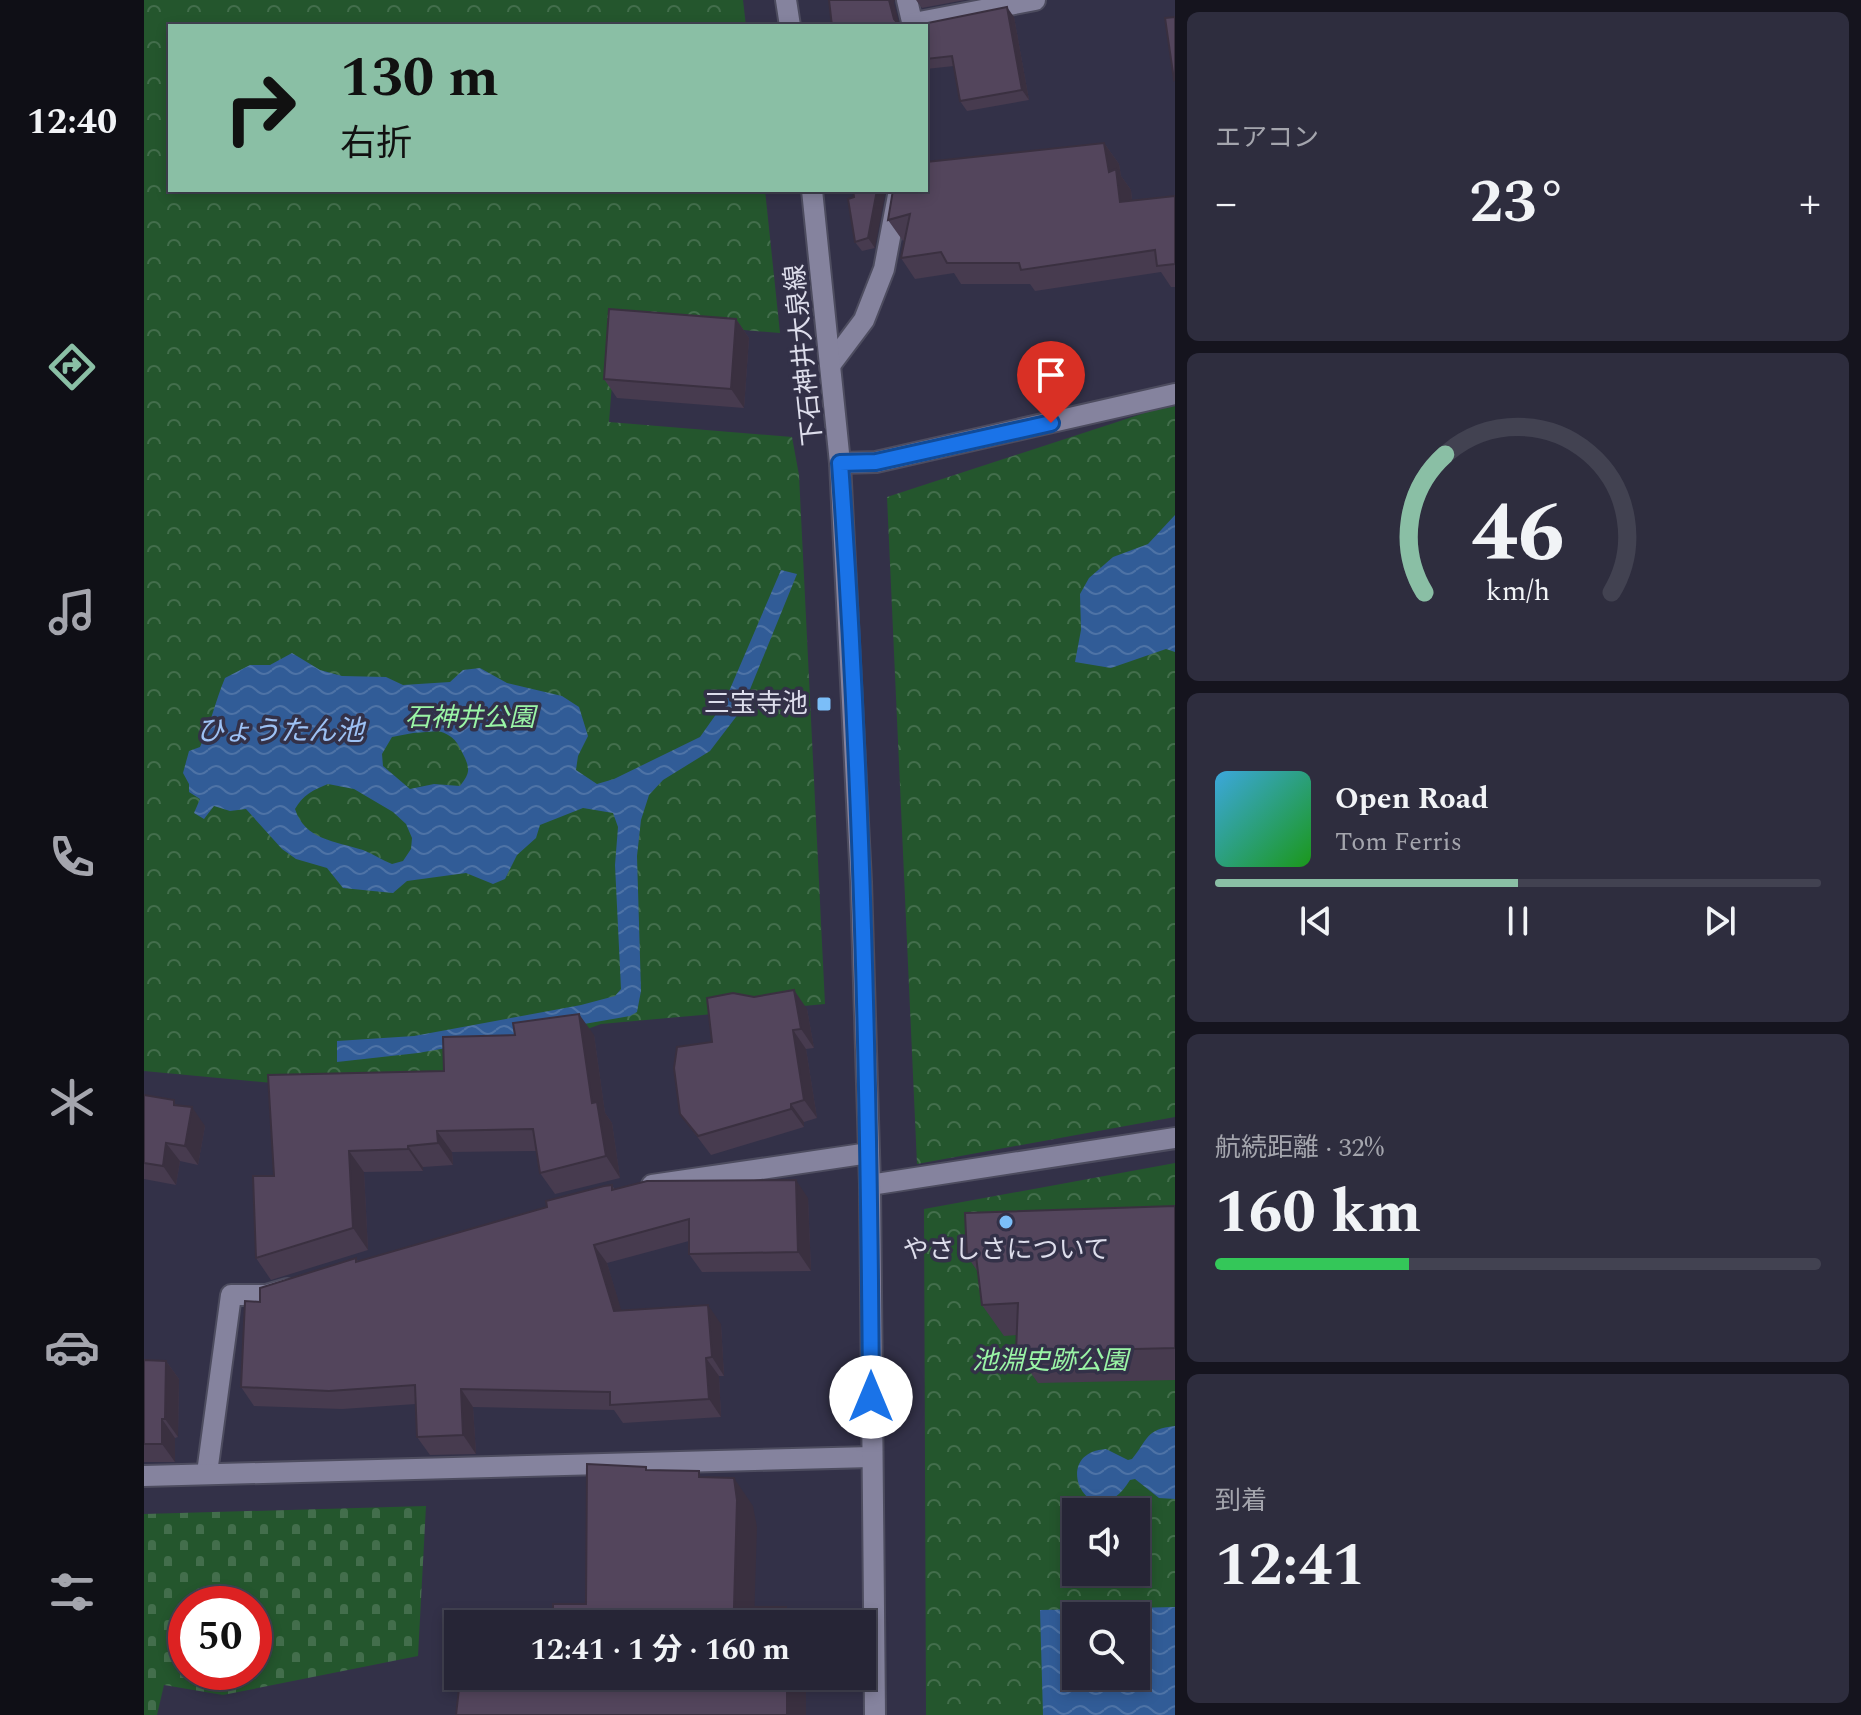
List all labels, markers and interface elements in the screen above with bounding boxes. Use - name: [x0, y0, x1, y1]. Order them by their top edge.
- text: 130 m: [340, 36, 499, 121]
- icon: right: [208, 56, 312, 160]
- text: 12:40: [27, 95, 117, 150]
- text: 右折: [340, 117, 412, 172]
- text: エアコン: [1215, 118, 1319, 158]
- text: 23°: [1469, 157, 1567, 249]
- text: −: [1215, 170, 1237, 237]
- text: +: [1799, 170, 1821, 237]
- street label: 下石神井大泉線: [775, 262, 833, 448]
- icon: directions: [44, 339, 100, 395]
- pin: [1017, 341, 1085, 423]
- icon: arrive: [1029, 353, 1073, 397]
- text: 46: [1471, 470, 1565, 597]
- text: km/h: [1486, 570, 1550, 613]
- icon: music: [44, 584, 100, 640]
- place label: 三宝寺池: [704, 684, 808, 724]
- marker: 三宝寺池: [815, 695, 833, 713]
- park label: 石神井公園: [405, 698, 539, 738]
- water label: ひょうたん池: [196, 710, 367, 753]
- text: Open Road: [1335, 776, 1489, 822]
- text: Tom Ferris: [1335, 822, 1462, 862]
- icon: phone: [44, 829, 100, 885]
- icon: previous: [1294, 899, 1338, 943]
- icon: pause: [1496, 899, 1540, 943]
- icon: next: [1698, 899, 1742, 943]
- icon: climate: [44, 1074, 100, 1130]
- text: 航続距離 · 32%: [1215, 1128, 1384, 1168]
- text: 160 km: [1215, 1167, 1421, 1259]
- marker: やさしさについて: [997, 1213, 1015, 1231]
- place label: やさしさについて: [902, 1230, 1110, 1270]
- icon: car: [44, 1319, 100, 1375]
- park label: 池淵史跡公園: [972, 1341, 1132, 1381]
- position arrow: [829, 1355, 913, 1439]
- text: 到着: [1215, 1481, 1267, 1521]
- map controls: [1062, 1498, 1150, 1690]
- button: sound: [1062, 1498, 1150, 1586]
- text: 12:41: [1215, 1520, 1366, 1612]
- icon: filters: [44, 1564, 100, 1620]
- speed limit sign: 50: [168, 1586, 272, 1690]
- button: search: [1062, 1602, 1150, 1690]
- text: 12:41 · 1 分 · 160 m: [530, 1627, 790, 1673]

